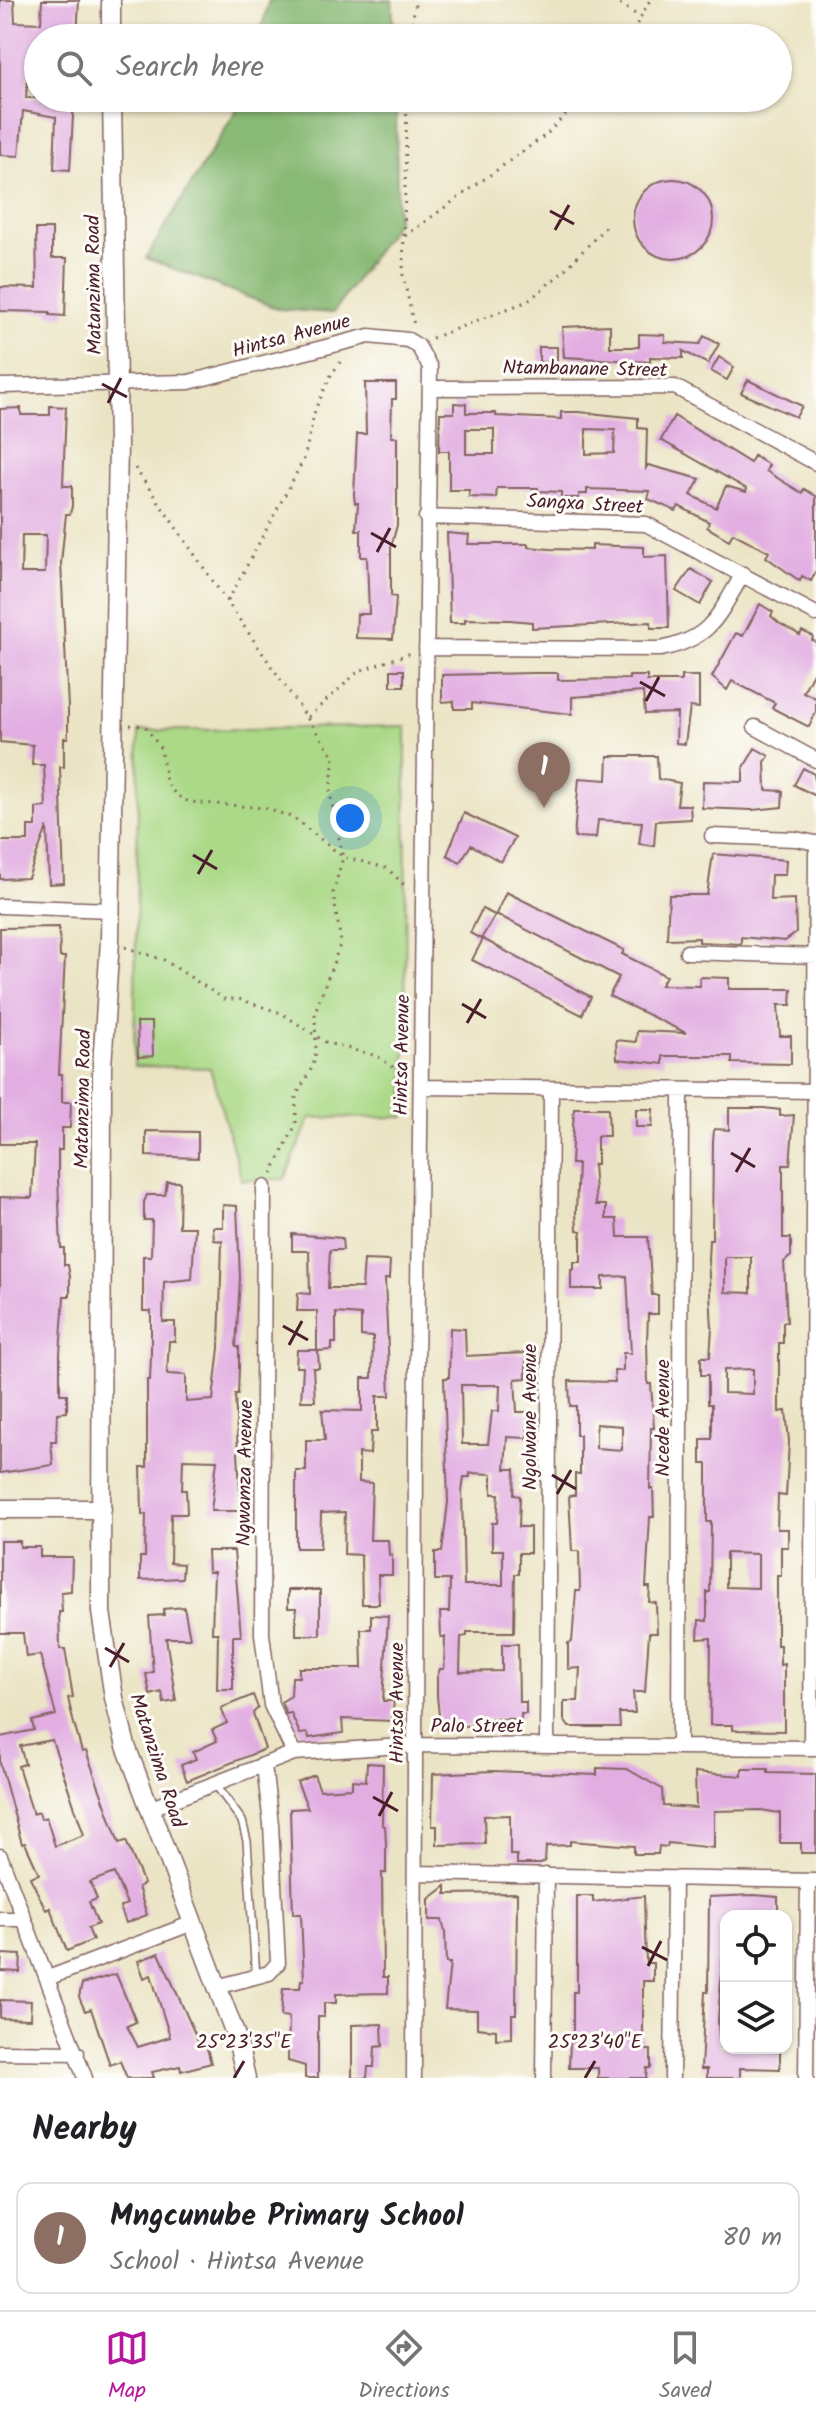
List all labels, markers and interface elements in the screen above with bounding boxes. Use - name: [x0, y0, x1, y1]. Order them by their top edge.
- search box: [24, 24, 792, 112]
- text: Search here: [116, 44, 264, 92]
- icon: search: [52, 46, 96, 90]
- street label: Matanzima Road: [78, 214, 112, 355]
- street label: Hintsa Avenue: [229, 306, 354, 368]
- street label: Ntambanane Street: [502, 353, 668, 387]
- street label: Sangxa Street: [526, 486, 644, 524]
- pin: 1: [518, 742, 570, 808]
- your location: [330, 798, 370, 838]
- street label: Hintsa Avenue: [386, 994, 420, 1116]
- street label: Matanzima Road: [67, 1028, 101, 1169]
- street label: Ngolwane Avenue: [515, 1344, 547, 1490]
- street label: Ncede Avenue: [648, 1359, 680, 1477]
- street label: Ngwamza Avenue: [229, 1399, 263, 1547]
- street label: Hintsa Avenue: [382, 1642, 414, 1764]
- street label: Matanzima Road: [119, 1689, 193, 1833]
- street label: Palo Street: [431, 1711, 524, 1743]
- map controls: [720, 1910, 792, 2054]
- button: locate: [720, 1910, 792, 1982]
- button: layers: [720, 1982, 792, 2054]
- text: 25°23'35"E: [196, 2027, 293, 2059]
- text: 25°23'40"E: [548, 2027, 644, 2059]
- text: Nearby: [32, 2103, 137, 2157]
- text: Mngcunube Primary School: [110, 2193, 464, 2241]
- text: 1: [56, 2217, 64, 2259]
- text: 80 m: [722, 2217, 782, 2259]
- text: School · Hintsa Avenue: [110, 2241, 364, 2283]
- tab: Map: [105, 2326, 149, 2409]
- tab: Directions: [358, 2326, 450, 2409]
- tab: Saved: [659, 2326, 711, 2409]

